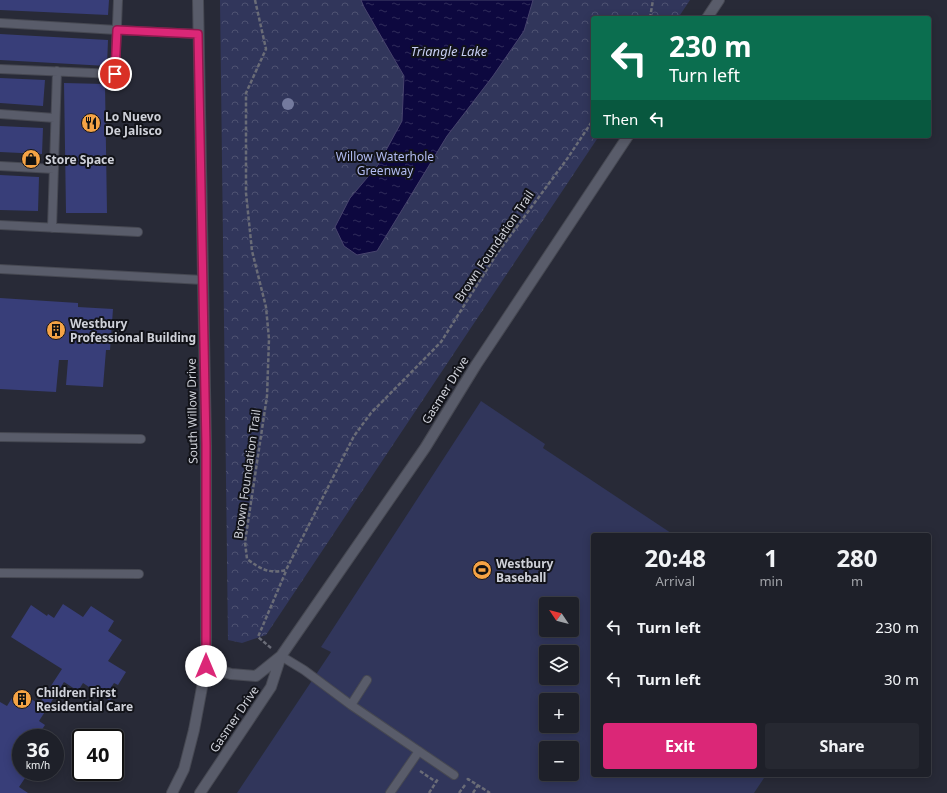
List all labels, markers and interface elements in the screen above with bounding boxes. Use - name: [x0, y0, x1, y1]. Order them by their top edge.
- text: 230 m: [669, 27, 752, 65]
- icon: left: [603, 32, 655, 84]
- water label: Triangle Lake: [411, 42, 488, 60]
- pin: [98, 57, 132, 91]
- icon: arrive: [104, 63, 126, 85]
- text: Turn left: [669, 63, 740, 87]
- place label: Lo Nuevo De Jalisco: [105, 108, 162, 139]
- icon: left: [646, 108, 668, 130]
- text: Then: [603, 109, 638, 129]
- restaurant icon: Lo Nuevo De Jalisco: [80, 112, 102, 134]
- shop icon: Store Space: [20, 148, 42, 170]
- park label: Willow Waterhole Greenway: [336, 148, 434, 179]
- place label: Store Space: [45, 151, 114, 168]
- street label: Brown Foundation Trail: [450, 187, 538, 305]
- place label: Westbury Professional Building: [70, 315, 196, 346]
- building icon: Westbury Professional Building: [45, 319, 67, 341]
- street label: Gasmer Drive: [417, 353, 473, 427]
- street label: South Willow Drive: [183, 358, 201, 464]
- street label: Brown Foundation Trail: [229, 408, 265, 540]
- text: 20:48: [644, 541, 706, 574]
- text: 1: [764, 541, 778, 574]
- text: 280: [836, 541, 878, 574]
- place label: Westbury Baseball: [496, 555, 554, 586]
- sports icon: Westbury Baseball: [471, 559, 493, 581]
- text: Arrival: [655, 572, 695, 590]
- text: min: [759, 572, 783, 590]
- text: m: [851, 572, 863, 590]
- north arrow: [539, 597, 579, 637]
- map controls: [539, 597, 579, 781]
- icon: left: [603, 616, 625, 638]
- text: Turn left: [637, 617, 701, 637]
- text: 230 m: [875, 617, 919, 637]
- position arrow: [185, 645, 227, 687]
- button: layers: [539, 645, 579, 685]
- icon: left: [603, 668, 625, 690]
- text: Turn left: [637, 669, 701, 689]
- text: 30 m: [884, 669, 919, 689]
- street label: Gasmer Drive: [205, 682, 263, 756]
- place label: Children First Residential Care: [36, 684, 133, 715]
- building icon: Children First Residential Care: [11, 688, 33, 710]
- button: +: [539, 693, 579, 733]
- button: Exit: [603, 723, 757, 769]
- button: Share: [765, 723, 919, 769]
- speed limit sign: 40: [72, 729, 124, 781]
- text: 36: [27, 736, 49, 763]
- button: −: [539, 741, 579, 781]
- text: km/h: [26, 758, 50, 772]

